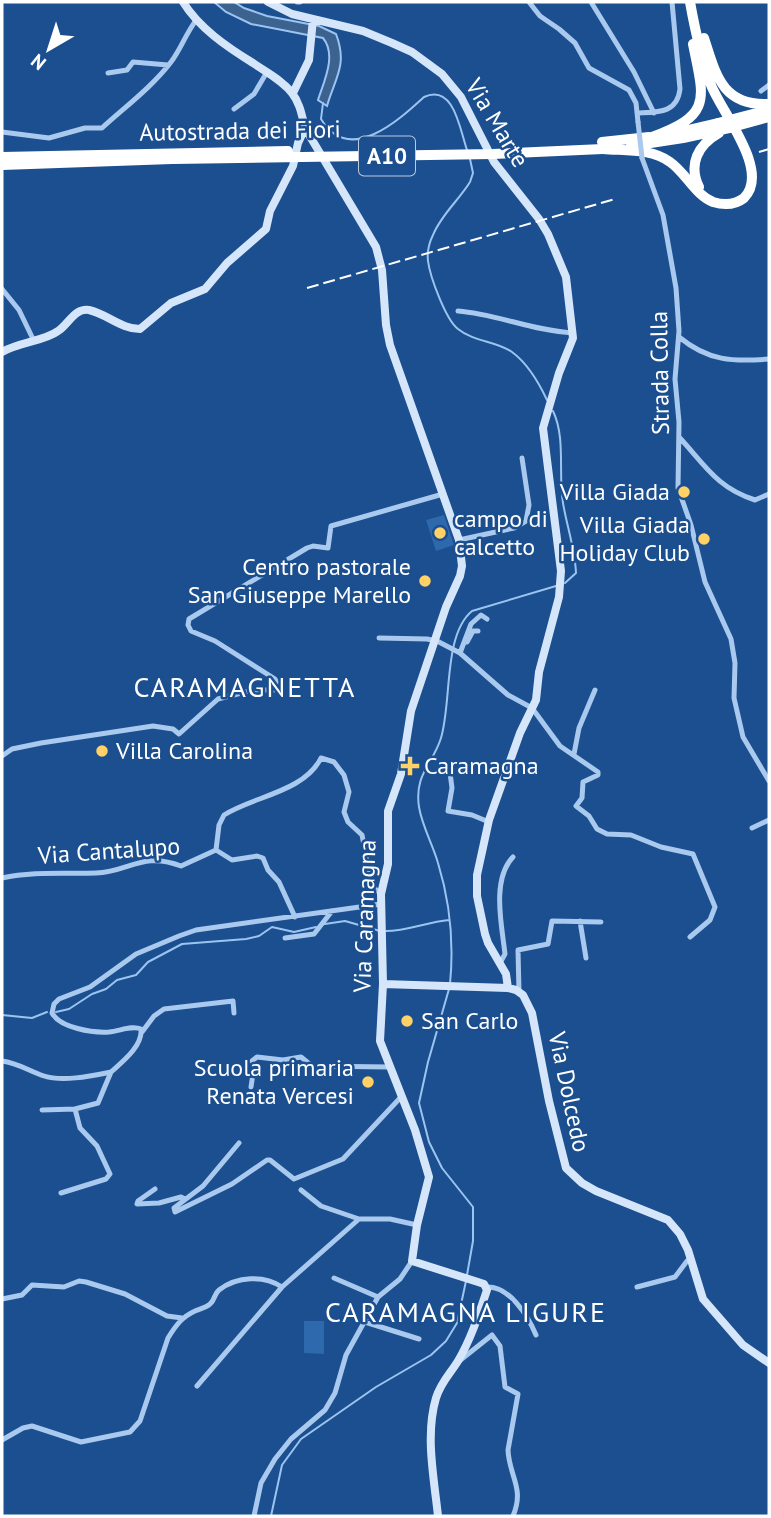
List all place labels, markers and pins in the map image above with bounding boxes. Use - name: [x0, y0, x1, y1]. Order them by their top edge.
- place label: Villa Giada: [559, 476, 670, 507]
- marker: Villa Giada: [676, 484, 692, 500]
- place label: campo di calcetto: [454, 503, 548, 562]
- place label: Villa Giada Holiday Club: [559, 509, 690, 568]
- marker: campo di calcetto: [432, 525, 448, 541]
- marker: Villa Giada Holiday Club: [696, 531, 712, 547]
- place label: Centro pastorale San Giuseppe Marello: [188, 551, 411, 610]
- marker: Centro pastorale San Giuseppe Marello: [417, 573, 433, 589]
- place label: Villa Carolina: [115, 735, 253, 766]
- marker: Villa Carolina: [94, 743, 110, 759]
- place label: Caramagna: [424, 750, 539, 781]
- marker: Caramagna: [402, 758, 418, 774]
- place label: San Carlo: [421, 1005, 518, 1036]
- marker: San Carlo: [399, 1013, 415, 1029]
- place label: Scuola primaria Renata Vercesi: [194, 1052, 354, 1111]
- marker: Scuola primaria Renata Vercesi: [360, 1074, 376, 1090]

